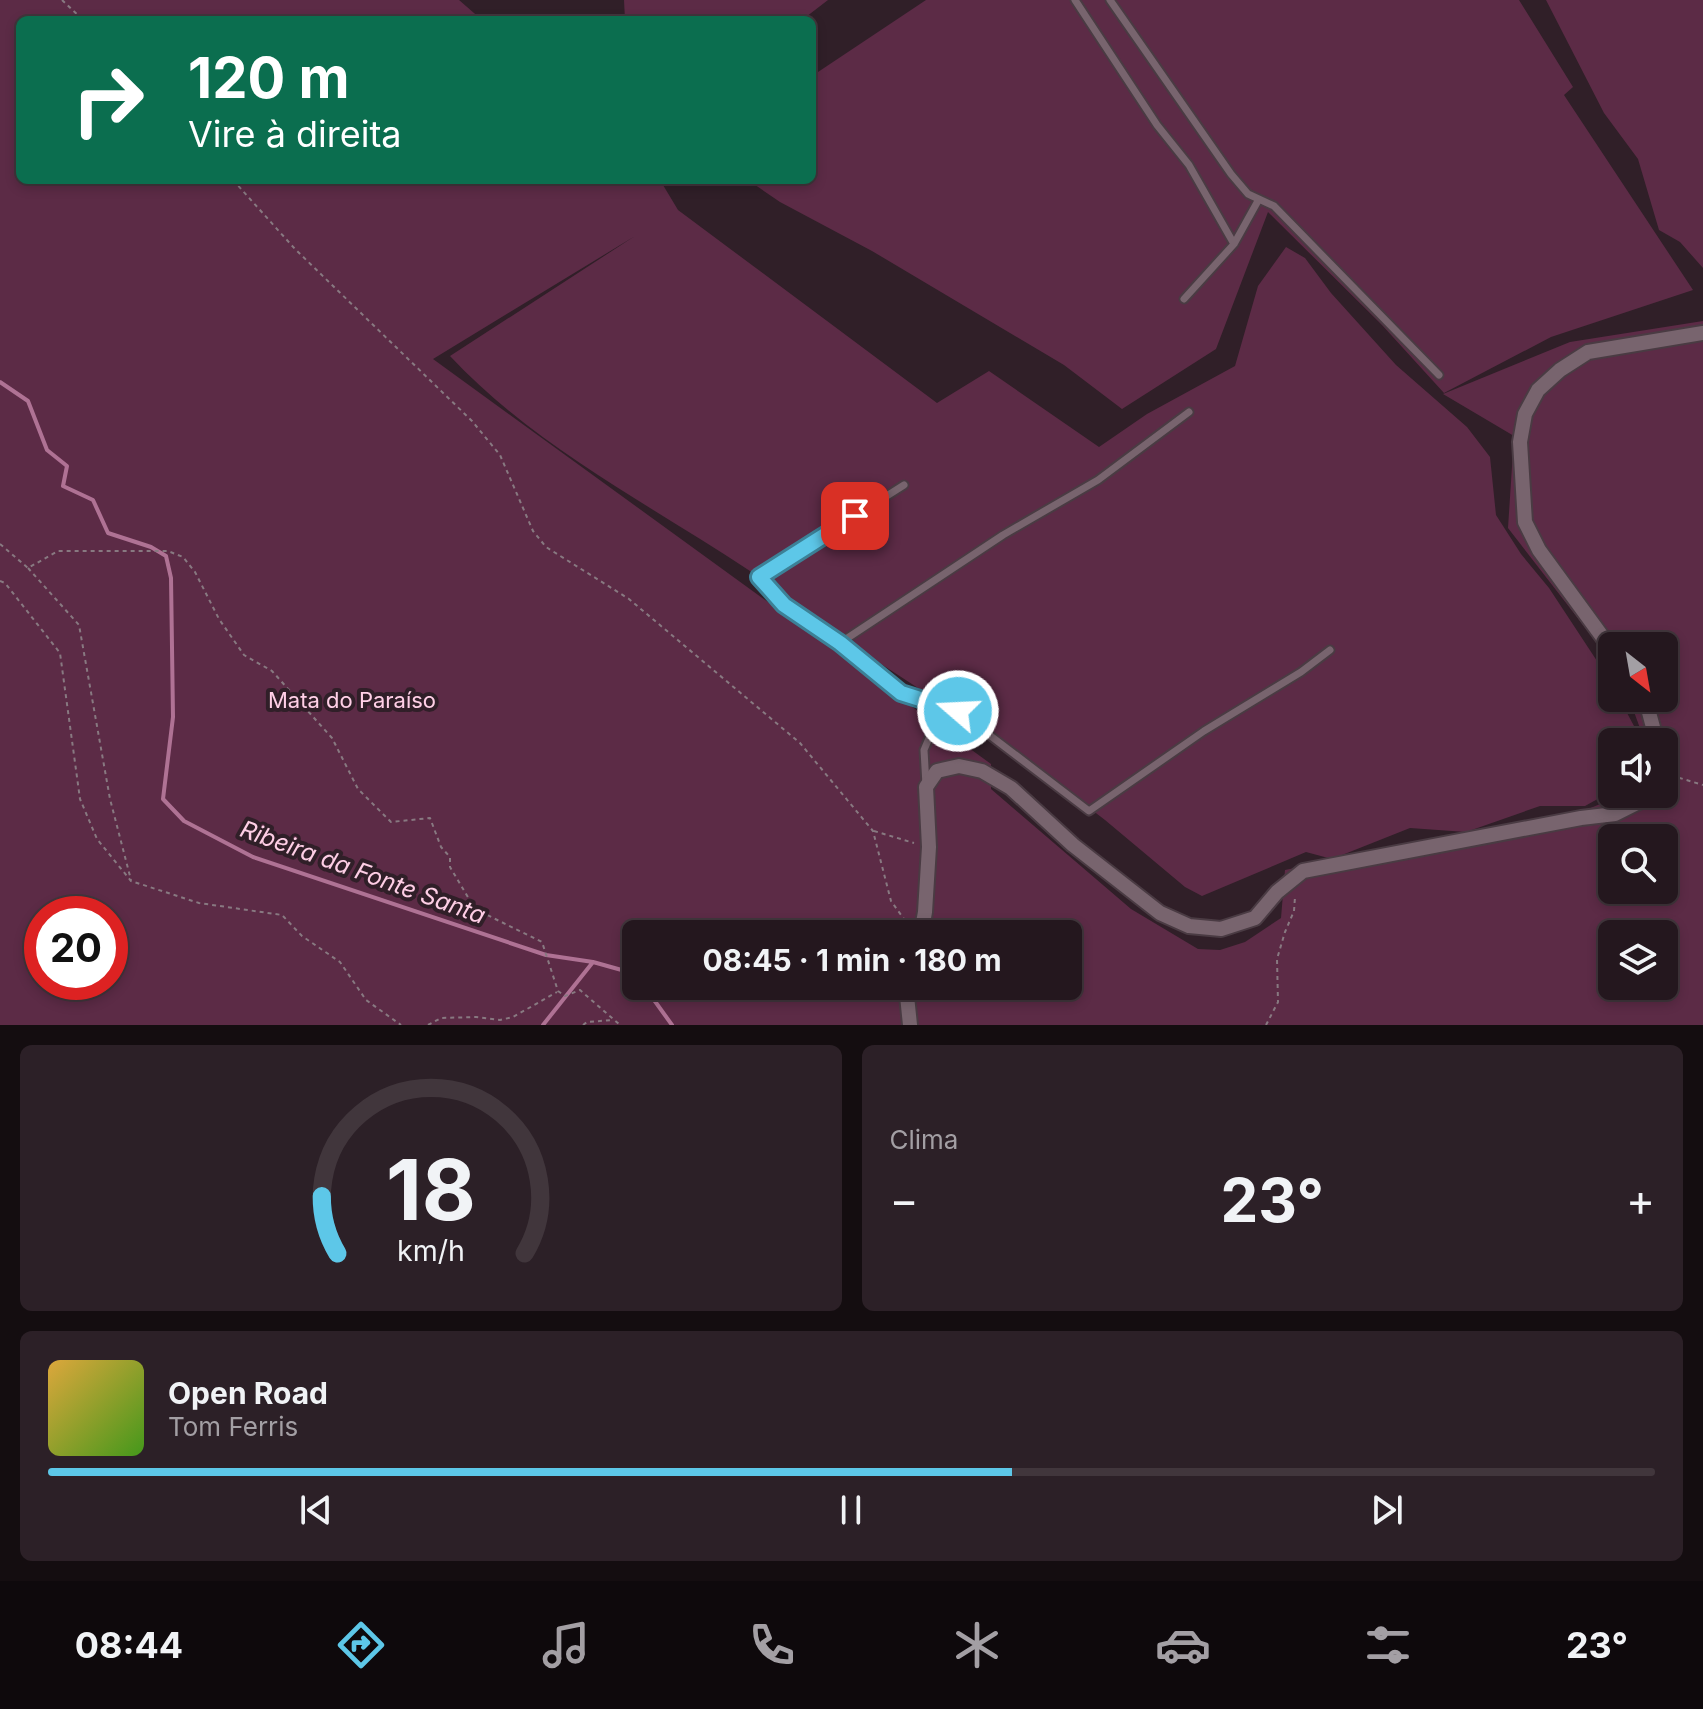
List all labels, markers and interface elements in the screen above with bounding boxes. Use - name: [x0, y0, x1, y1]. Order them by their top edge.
- text: 120 m: [188, 44, 350, 112]
- icon: right: [56, 48, 160, 152]
- text: Vire à direita: [188, 112, 402, 156]
- pin: [821, 482, 889, 550]
- icon: arrive: [833, 494, 877, 538]
- north arrow: [1598, 632, 1678, 712]
- map controls: [1598, 632, 1678, 1000]
- position arrow: [916, 669, 1000, 753]
- park label: Mata do Paraíso: [268, 687, 436, 713]
- button: sound: [1598, 728, 1678, 808]
- water label: Ribeira da Fonte Santa: [237, 814, 489, 930]
- button: search: [1598, 824, 1678, 904]
- speed limit sign: 20: [24, 896, 128, 1000]
- button: layers: [1598, 920, 1678, 1000]
- text: 08:45 · 1 min · 180 m: [702, 942, 1002, 978]
- text: Clima: [890, 1124, 958, 1155]
- text: 18: [386, 1139, 476, 1240]
- text: 23°: [1220, 1164, 1324, 1236]
- text: −: [890, 1173, 919, 1227]
- text: +: [1626, 1173, 1655, 1227]
- text: km/h: [397, 1233, 465, 1268]
- text: Open Road: [168, 1375, 328, 1411]
- text: Tom Ferris: [168, 1411, 298, 1442]
- icon: previous: [294, 1488, 338, 1532]
- icon: pause: [829, 1488, 873, 1532]
- icon: next: [1365, 1488, 1409, 1532]
- icon: directions: [333, 1617, 389, 1673]
- icon: music: [538, 1617, 594, 1673]
- icon: phone: [744, 1617, 800, 1673]
- icon: climate: [949, 1617, 1005, 1673]
- icon: car: [1155, 1617, 1211, 1673]
- icon: filters: [1360, 1617, 1416, 1673]
- text: 08:44: [75, 1623, 183, 1667]
- text: 23°: [1566, 1623, 1628, 1667]

